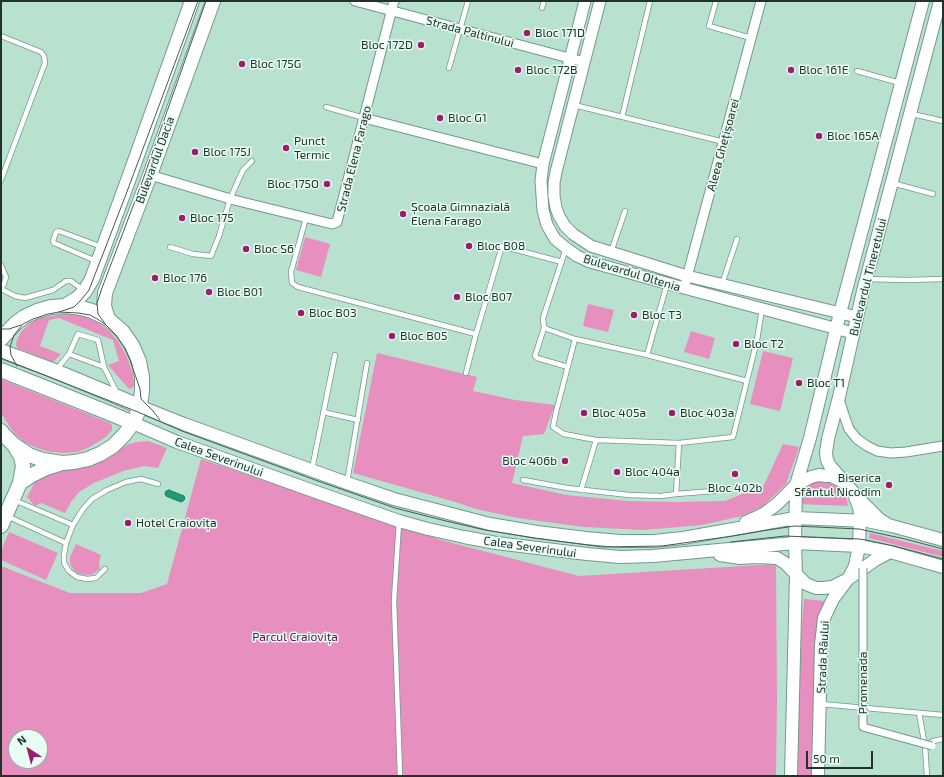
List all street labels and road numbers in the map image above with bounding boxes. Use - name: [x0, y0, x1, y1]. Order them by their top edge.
- street label: Strada Paltinului: [424, 13, 516, 51]
- street label: Aleea Ghețișoarei: [704, 97, 742, 193]
- street label: Strada Elena Farago: [334, 104, 374, 214]
- street label: Bulevardul Dacia: [133, 114, 177, 206]
- street label: Bulevardul Tineretului: [846, 217, 890, 337]
- street label: Bulevardul Oltenia: [582, 251, 682, 295]
- street label: Calea Severinului: [173, 434, 265, 480]
- street label: Calea Severinului: [483, 533, 577, 561]
- street label: Strada Râului: [814, 620, 832, 694]
- street label: Promenada: [856, 652, 870, 714]

